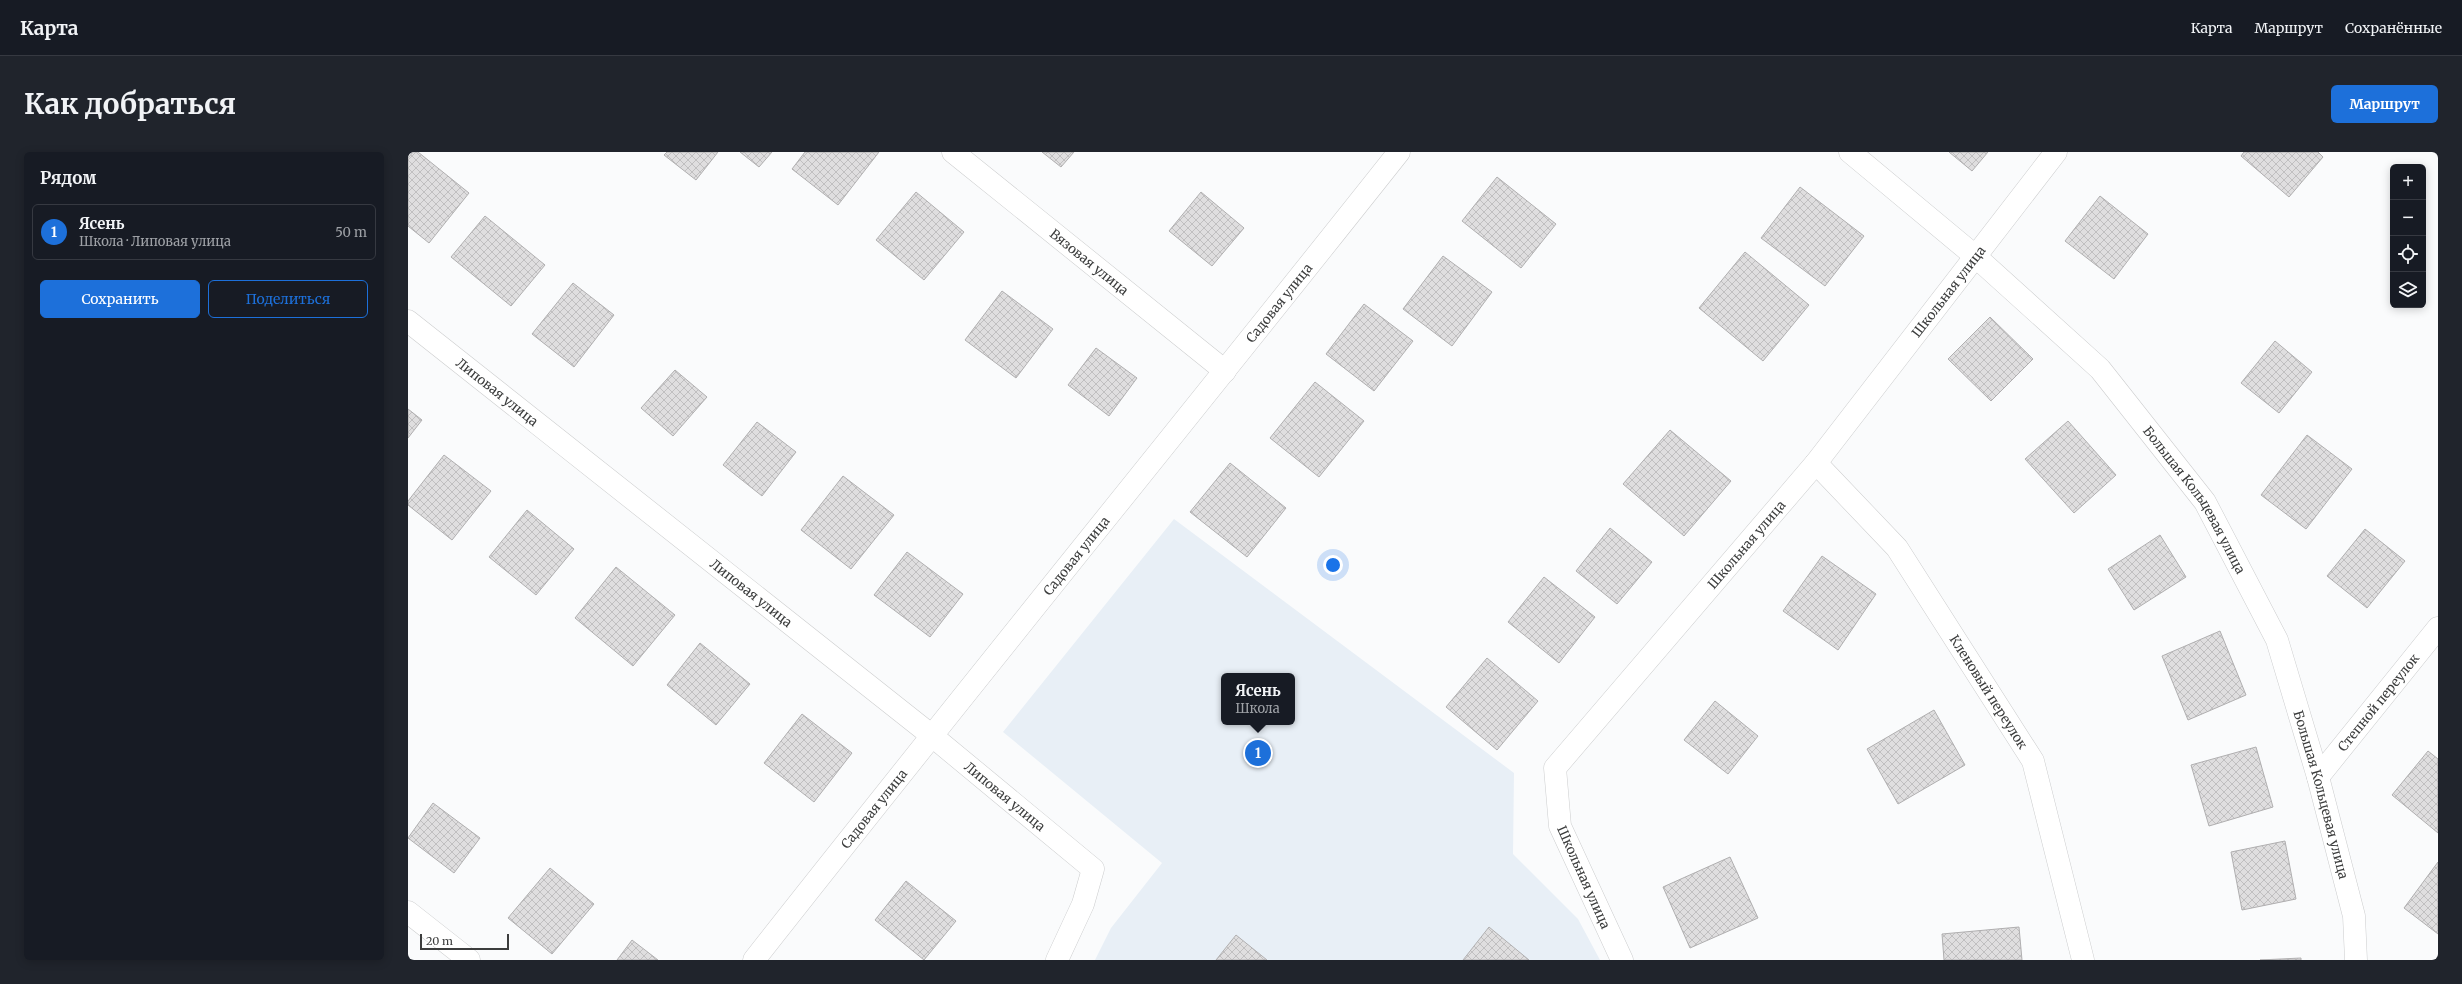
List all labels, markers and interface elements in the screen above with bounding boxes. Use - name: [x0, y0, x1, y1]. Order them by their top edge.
- text: Карта: [20, 16, 78, 40]
- text: Карта: [2191, 19, 2232, 37]
- text: Маршрут: [2254, 19, 2323, 37]
- text: Сохранённые: [2345, 19, 2442, 37]
- button: Маршрут: [2331, 85, 2438, 123]
- text: Как добраться: [24, 86, 236, 122]
- map controls: [2390, 164, 2426, 308]
- button: +: [2390, 164, 2426, 200]
- text: Рядом: [40, 167, 96, 189]
- button: −: [2390, 200, 2426, 236]
- text: Ясень: [79, 214, 124, 233]
- text: 1: [51, 224, 57, 241]
- text: 50 m: [335, 224, 367, 241]
- street label: Вязовая улица: [1046, 225, 1132, 299]
- text: Школа · Липовая улица: [79, 233, 231, 250]
- button: locate: [2390, 236, 2426, 272]
- street label: Школьная улица: [1908, 242, 1990, 341]
- street label: Садовая улица: [1242, 260, 1316, 346]
- button: layers: [2390, 272, 2426, 308]
- button: Сохранить: [40, 280, 200, 318]
- button: Поделиться: [208, 280, 368, 318]
- street label: Липовая улица: [453, 354, 542, 430]
- street label: Большая Кольцевая улица: [2139, 423, 2249, 577]
- street label: Школьная улица: [1704, 497, 1789, 593]
- street label: Садовая улица: [1040, 513, 1113, 599]
- your location: [1323, 555, 1343, 575]
- street label: Липовая улица: [707, 556, 796, 631]
- street label: Кленовый переулок: [1946, 632, 2032, 753]
- street label: Степной переулок: [2334, 650, 2424, 755]
- popup: [1221, 673, 1295, 725]
- text: Ясень: [1235, 681, 1281, 700]
- text: Школа: [1235, 700, 1280, 717]
- street label: Большая Кольцевая улица: [2289, 708, 2352, 881]
- pin: 1: [1245, 738, 1271, 768]
- street label: Липовая улица: [961, 758, 1049, 835]
- street label: Садовая улица: [837, 766, 911, 852]
- street label: Школьная улица: [1553, 823, 1614, 931]
- scale bar: [420, 932, 509, 951]
- text: 20 m: [426, 934, 453, 948]

